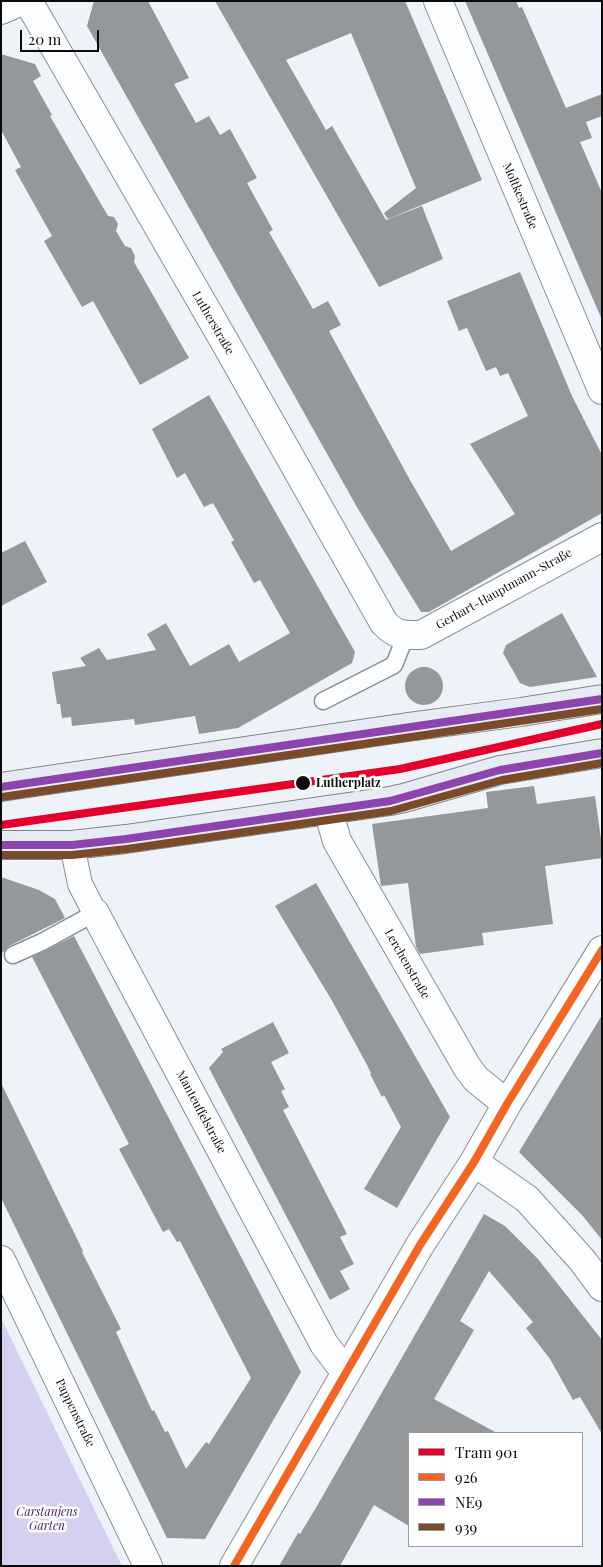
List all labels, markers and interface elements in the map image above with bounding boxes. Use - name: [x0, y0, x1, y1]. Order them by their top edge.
- scale bar: [22, 20, 101, 52]
- text: 20 m: [28, 29, 61, 49]
- street label: Moltkestraße: [500, 161, 540, 231]
- street label: Lutherstraße: [189, 289, 237, 357]
- street label: Gerhart-Hauptmann-Straße: [433, 546, 575, 632]
- marker: Lutherplatz: [294, 774, 312, 792]
- place label: Lutherplatz: [316, 776, 381, 790]
- street label: Lerchenstraße: [381, 926, 433, 1002]
- street label: Manteuffelstraße: [173, 1068, 229, 1156]
- street label: Pappenstraße: [52, 1377, 98, 1449]
- legend: [408, 1432, 583, 1547]
- text: Tram 901: [455, 1442, 518, 1462]
- text: 926: [455, 1467, 478, 1487]
- text: NE9: [455, 1492, 482, 1512]
- park label: Carstanjens Garten: [16, 1505, 78, 1533]
- text: 939: [455, 1517, 477, 1537]

